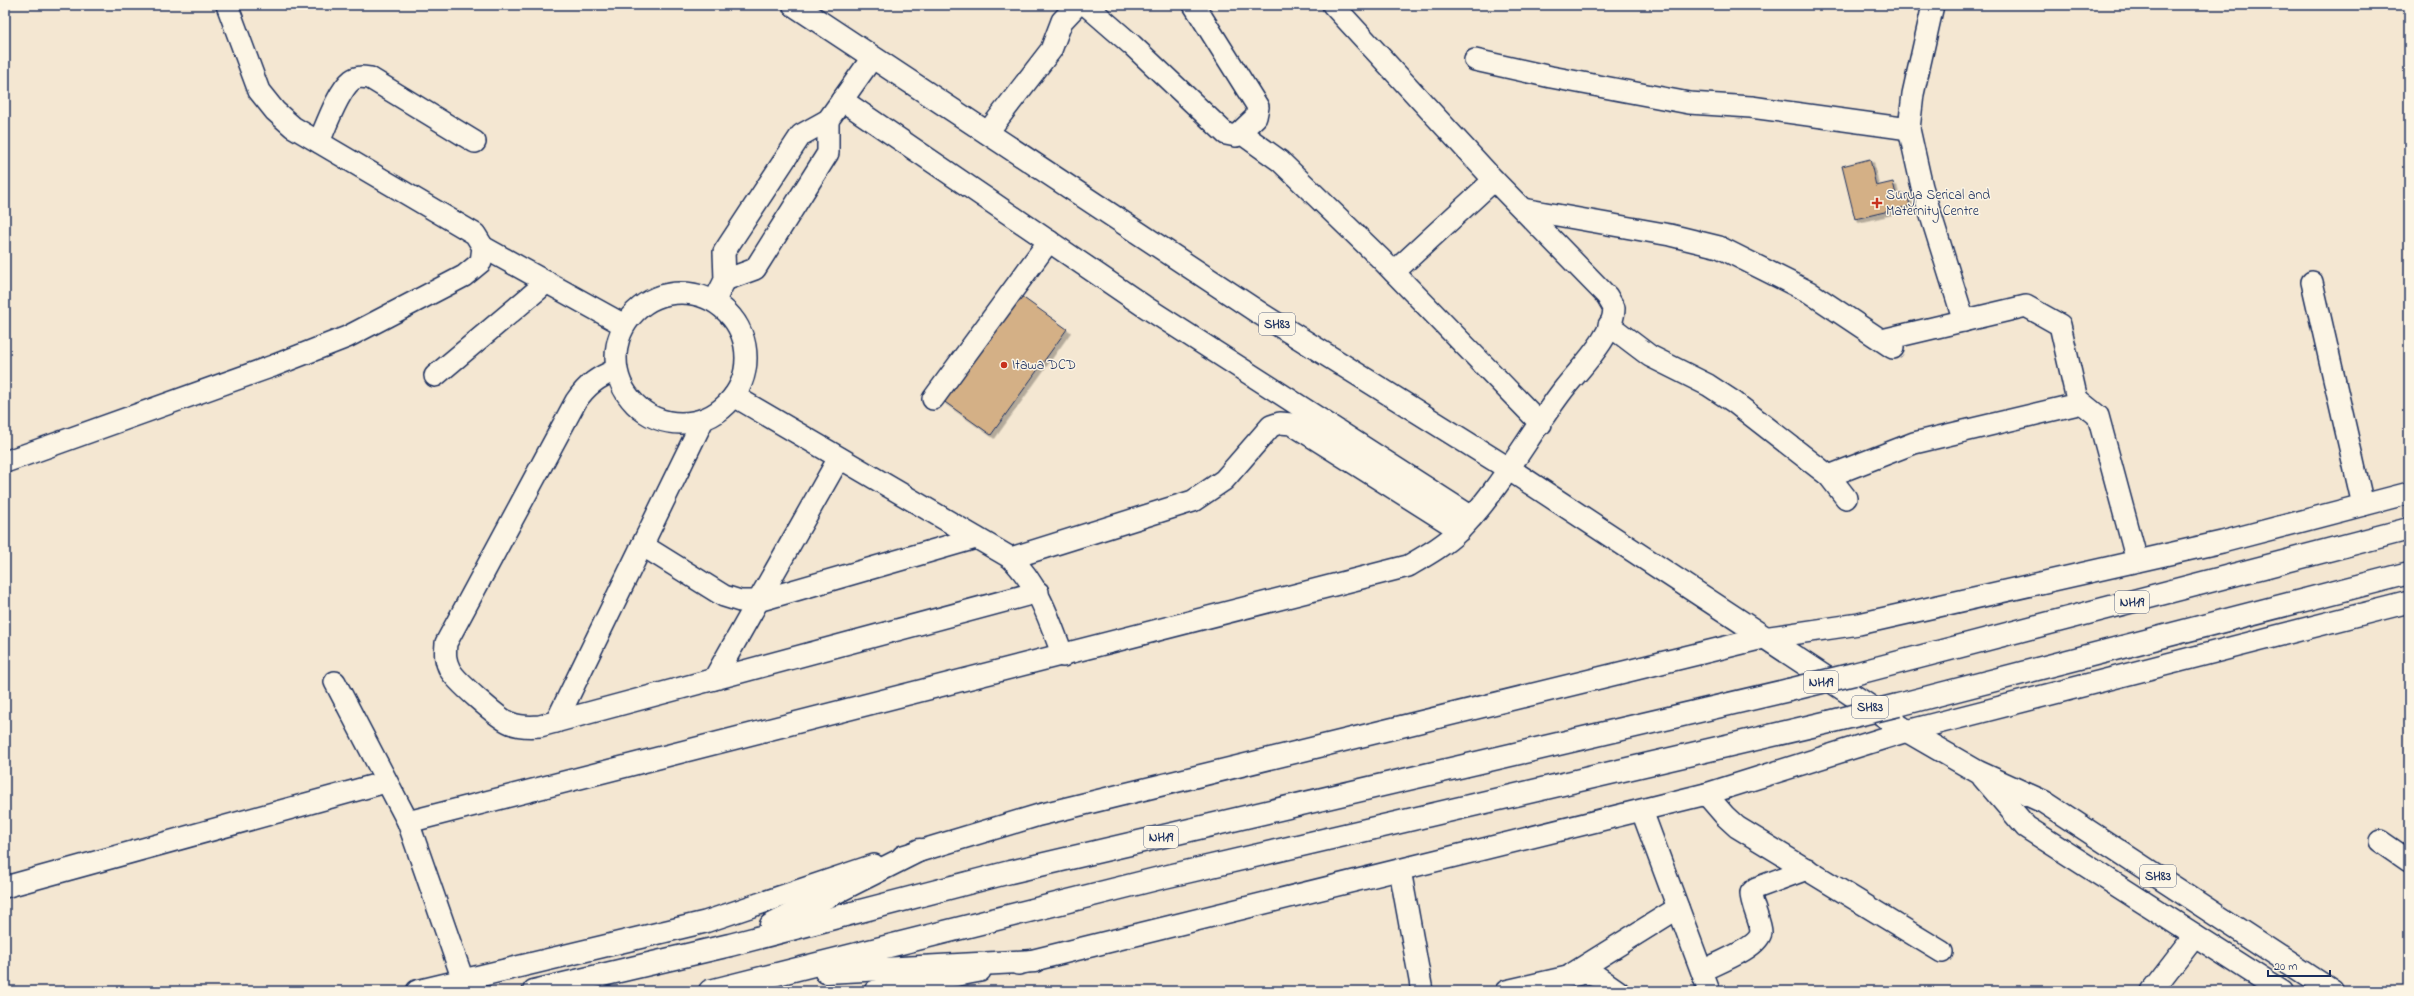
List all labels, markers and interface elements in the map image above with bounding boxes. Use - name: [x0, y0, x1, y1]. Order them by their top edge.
- place label: Surya Serical and Maternity Centre: [1886, 185, 1990, 223]
- marker: Surya Serical and Maternity Centre: [1871, 197, 1883, 209]
- road number: SH83: [1259, 313, 1295, 335]
- place label: Itawa DCD: [1012, 355, 1076, 376]
- marker: Itawa DCD: [999, 360, 1009, 370]
- road number: NH19: [2115, 591, 2149, 613]
- road number: NH19: [1804, 671, 1838, 693]
- road number: SH83: [1852, 696, 1888, 718]
- road number: NH19: [1144, 826, 1178, 848]
- road number: SH83: [2140, 865, 2176, 887]
- scale bar: [2268, 952, 2330, 978]
- text: 20 m: [2274, 958, 2297, 976]

